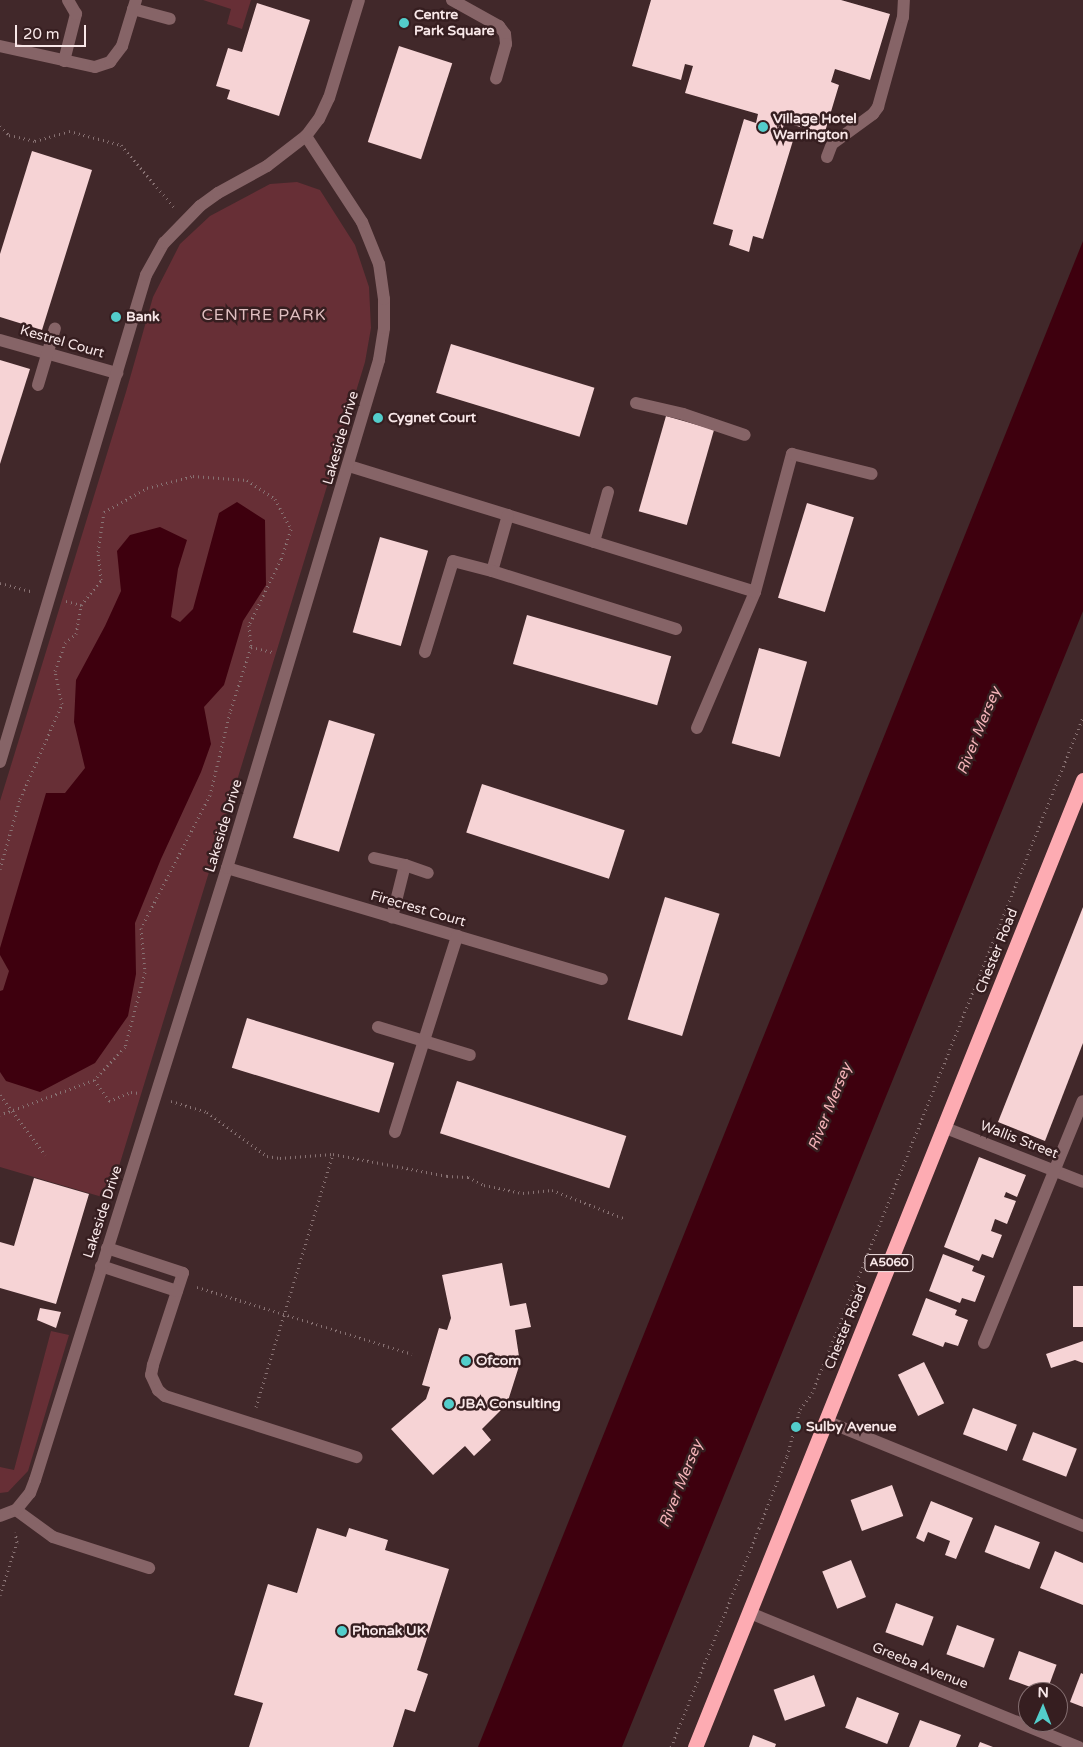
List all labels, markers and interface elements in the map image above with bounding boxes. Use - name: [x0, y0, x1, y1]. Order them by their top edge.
- place label: Centre Park Square: [414, 7, 494, 40]
- scale bar: [18, 15, 89, 47]
- marker: Centre Park Square: [398, 17, 410, 29]
- text: 20 m: [23, 25, 60, 43]
- place label: Village Hotel Warrington: [773, 111, 857, 144]
- marker: Village Hotel Warrington: [757, 121, 769, 133]
- district label: CENTRE PARK: [200, 305, 328, 325]
- place label: Bank: [126, 309, 160, 325]
- marker: Bank: [110, 311, 122, 323]
- street label: Kestrel Court: [18, 322, 106, 362]
- street label: Lakeside Drive: [320, 389, 362, 487]
- place label: Cygnet Court: [388, 410, 476, 426]
- marker: Cygnet Court: [372, 412, 384, 424]
- water label: River Mersey: [953, 685, 1005, 777]
- street label: Lakeside Drive: [202, 777, 246, 875]
- street label: Firecrest Court: [368, 887, 468, 931]
- street label: Chester Road: [972, 906, 1022, 996]
- water label: River Mersey: [804, 1061, 856, 1153]
- street label: Wallis Street: [978, 1117, 1060, 1163]
- street label: Lakeside Drive: [80, 1164, 126, 1260]
- road number: A5060: [864, 1254, 914, 1272]
- street label: Chester Road: [821, 1282, 871, 1372]
- place label: Ofcom: [476, 1353, 521, 1369]
- marker: Ofcom: [460, 1355, 472, 1367]
- place label: JBA Consulting: [459, 1396, 561, 1412]
- marker: JBA Consulting: [443, 1398, 455, 1410]
- place label: Sulby Avenue: [806, 1419, 897, 1435]
- marker: Sulby Avenue: [790, 1421, 802, 1433]
- water label: River Mersey: [655, 1438, 707, 1530]
- place label: Phonak UK: [352, 1623, 426, 1639]
- marker: Phonak UK: [336, 1625, 348, 1637]
- street label: Greeba Avenue: [870, 1639, 970, 1693]
- north arrow: [1018, 1682, 1068, 1732]
- text: N: [1037, 1684, 1049, 1701]

